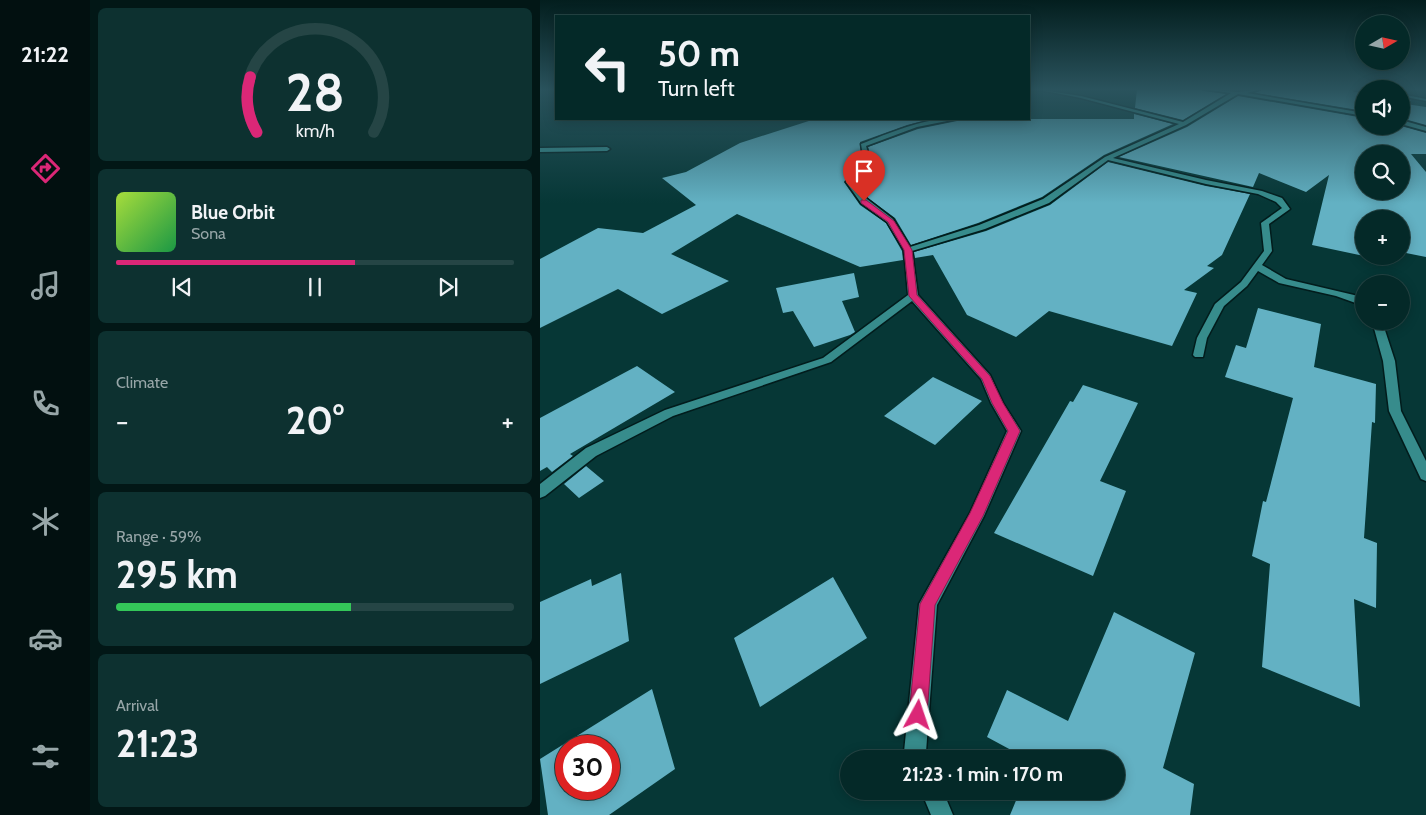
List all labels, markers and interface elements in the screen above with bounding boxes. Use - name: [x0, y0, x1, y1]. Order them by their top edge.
- north arrow: [1355, 15, 1410, 70]
- map controls: [1355, 15, 1410, 330]
- text: 50 m: [658, 32, 740, 75]
- icon: left: [575, 35, 640, 100]
- text: 21:22: [21, 41, 69, 68]
- text: 28: [286, 61, 344, 124]
- text: Turn left: [658, 75, 735, 102]
- button: sound: [1355, 80, 1410, 135]
- text: km/h: [295, 120, 335, 141]
- button: search: [1355, 145, 1410, 200]
- pin: [843, 150, 885, 201]
- icon: directions: [28, 151, 63, 186]
- icon: arrive: [850, 157, 878, 185]
- text: Blue Orbit: [191, 201, 275, 224]
- button: +: [1355, 210, 1410, 265]
- text: Sona: [191, 224, 226, 243]
- icon: music: [28, 268, 63, 303]
- icon: previous: [168, 273, 196, 301]
- icon: pause: [301, 273, 329, 301]
- icon: next: [434, 273, 462, 301]
- button: −: [1355, 275, 1410, 330]
- text: Climate: [116, 373, 168, 392]
- icon: phone: [28, 386, 63, 421]
- text: 20°: [286, 397, 344, 444]
- text: −: [116, 404, 128, 438]
- text: +: [502, 404, 514, 438]
- icon: climate: [28, 504, 63, 539]
- text: Range · 59%: [116, 527, 202, 546]
- text: 295 km: [116, 551, 238, 598]
- icon: car: [28, 621, 63, 656]
- position arrow: [891, 688, 943, 740]
- text: Arrival: [116, 696, 159, 715]
- text: 21:23: [116, 720, 199, 767]
- speed limit sign: 30: [555, 735, 620, 800]
- icon: filters: [28, 739, 63, 774]
- text: 21:23 · 1 min · 170 m: [902, 763, 1063, 786]

